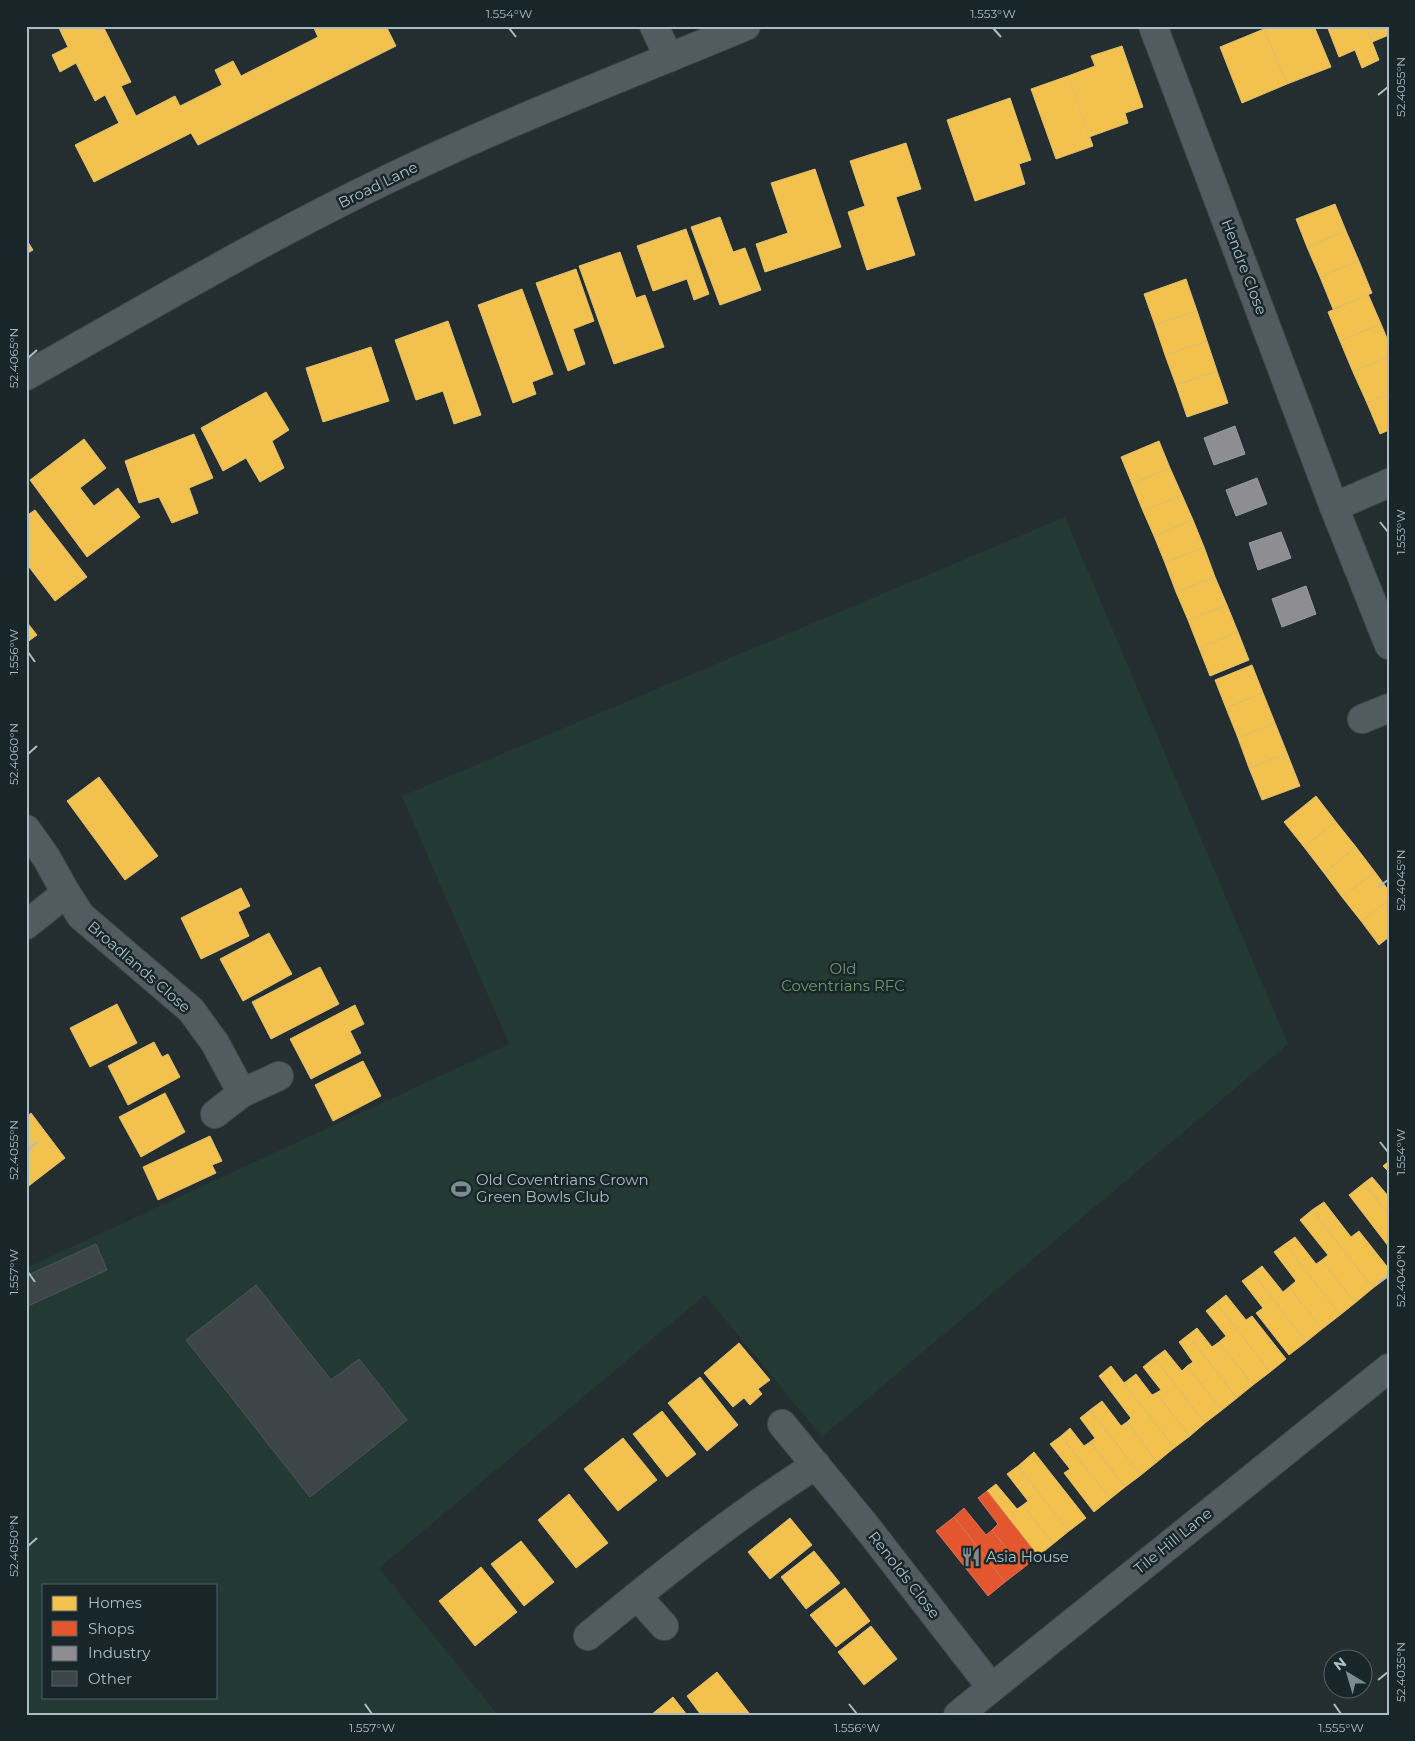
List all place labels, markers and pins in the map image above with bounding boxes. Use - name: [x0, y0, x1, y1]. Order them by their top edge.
- place label: Old Coventrians Crown Green Bowls Club: [476, 1170, 649, 1206]
- sports icon: Old Coventrians Crown Green Bowls Club: [450, 1178, 472, 1200]
- restaurant icon: Asia House: [960, 1546, 982, 1568]
- place label: Asia House: [986, 1547, 1069, 1566]

